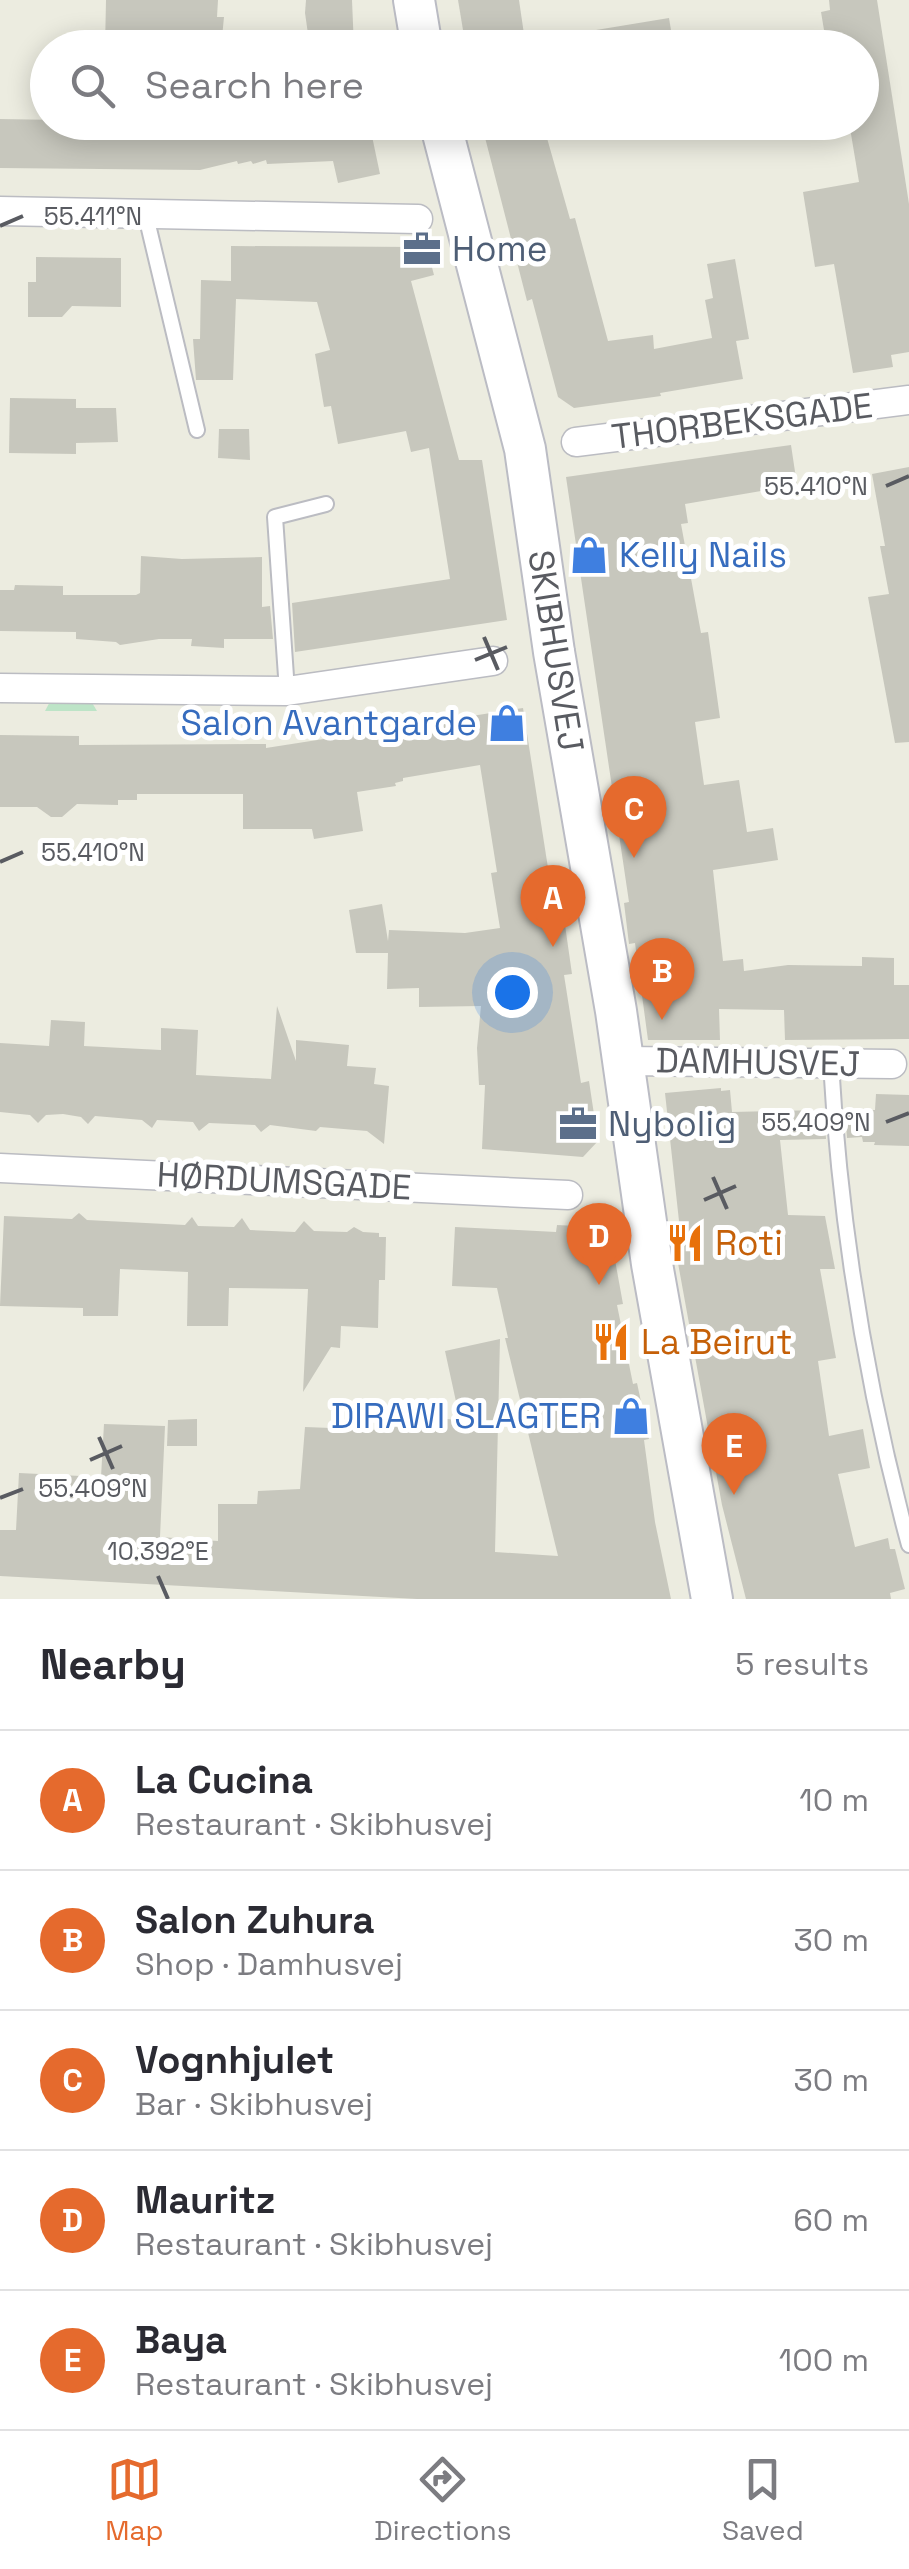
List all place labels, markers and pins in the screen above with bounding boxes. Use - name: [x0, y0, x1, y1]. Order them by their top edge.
- place label: Home: [452, 227, 547, 271]
- office icon: Home: [401, 228, 443, 270]
- place label: Kelly Nails: [619, 533, 787, 577]
- shop icon: Kelly Nails: [568, 534, 610, 576]
- place label: Salon Avantgarde: [181, 701, 477, 745]
- shop icon: Salon Avantgarde: [486, 702, 528, 744]
- pin: C: [602, 776, 666, 858]
- pin: A: [520, 864, 586, 947]
- pin: B: [630, 938, 694, 1020]
- place label: Nybolig: [608, 1102, 736, 1146]
- office icon: Nybolig: [557, 1103, 599, 1145]
- pin: D: [566, 1202, 632, 1285]
- place label: Roti: [715, 1221, 783, 1265]
- restaurant icon: Roti: [664, 1222, 706, 1264]
- place label: La Beirut: [641, 1320, 792, 1364]
- restaurant icon: La Beirut: [590, 1321, 632, 1363]
- place label: DIRAWI SLAGTER: [331, 1394, 601, 1438]
- shop icon: DIRAWI SLAGTER: [610, 1395, 652, 1437]
- pin: E: [702, 1412, 766, 1495]

